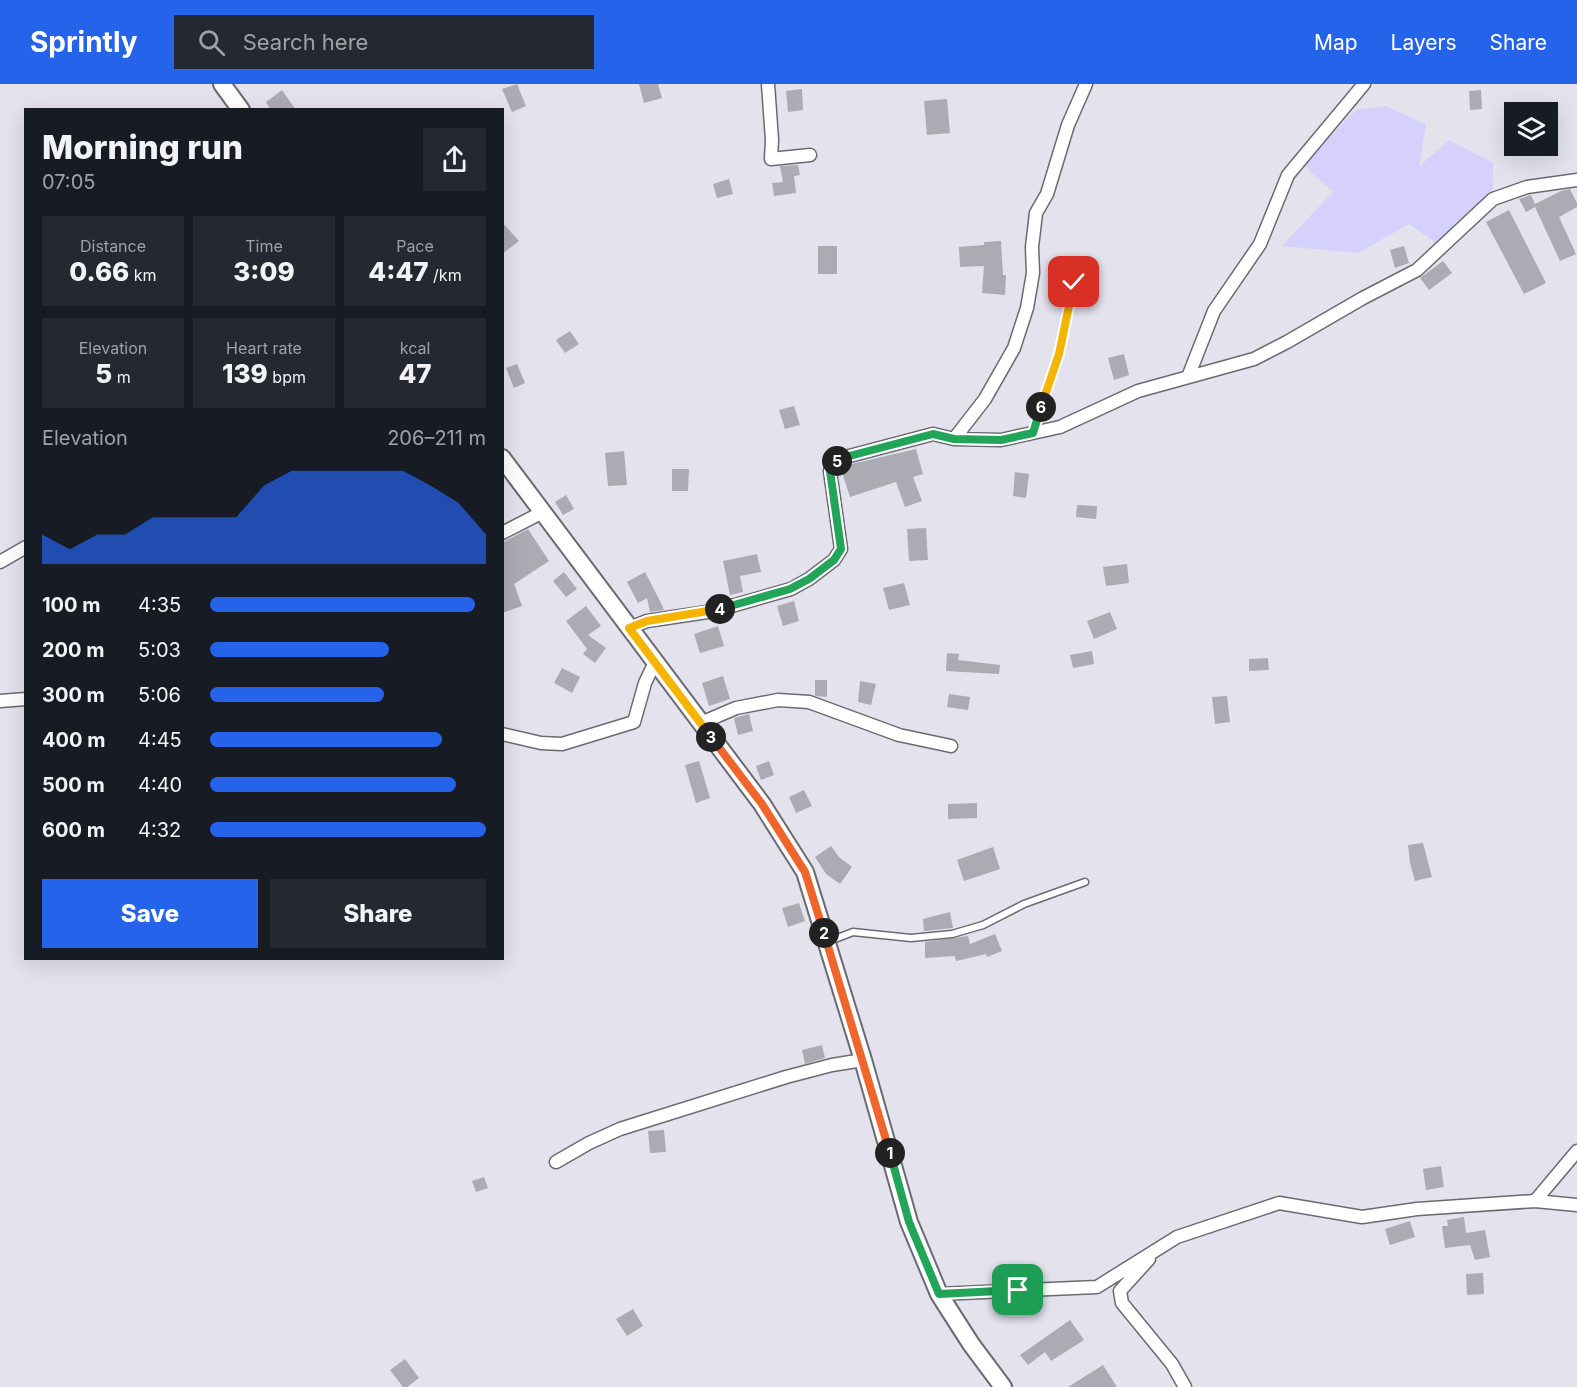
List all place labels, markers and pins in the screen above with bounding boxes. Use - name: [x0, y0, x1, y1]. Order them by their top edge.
- pin: [1048, 256, 1099, 307]
- pin: 6: [1026, 392, 1056, 422]
- pin: 5: [822, 446, 852, 476]
- pin: 4: [705, 594, 735, 624]
- pin: 3: [696, 722, 726, 752]
- pin: 2: [809, 918, 839, 948]
- pin: 1: [875, 1138, 905, 1168]
- pin: [992, 1264, 1043, 1315]

